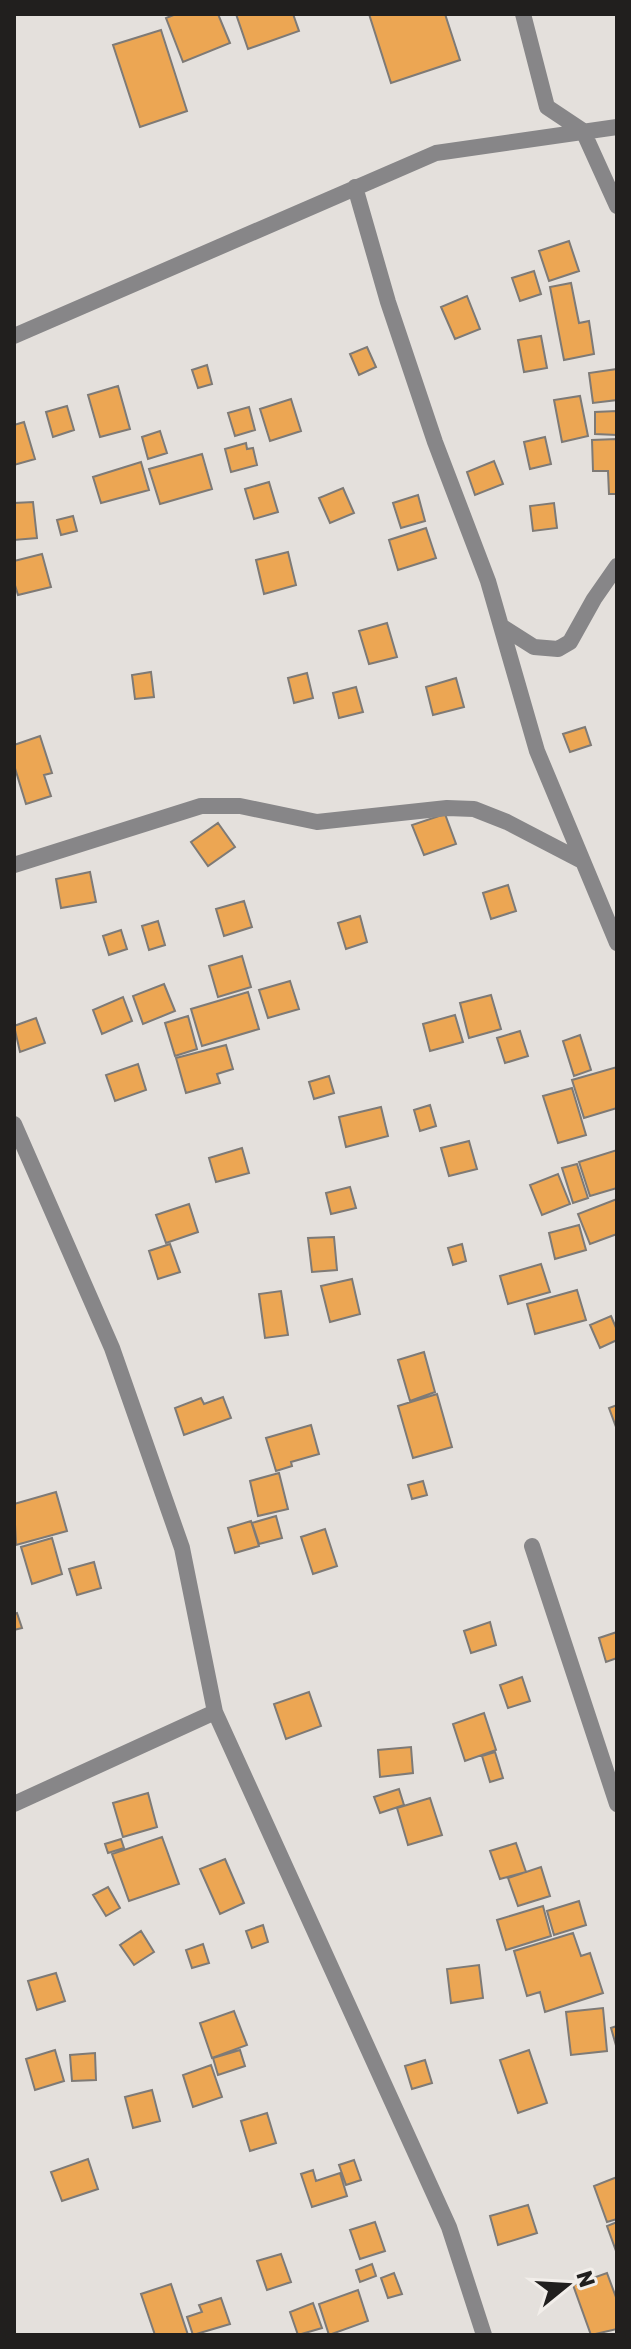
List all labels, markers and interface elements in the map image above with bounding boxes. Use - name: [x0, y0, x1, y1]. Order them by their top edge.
- north arrow: [527, 2245, 607, 2325]
- text: N: [570, 2267, 601, 2291]

